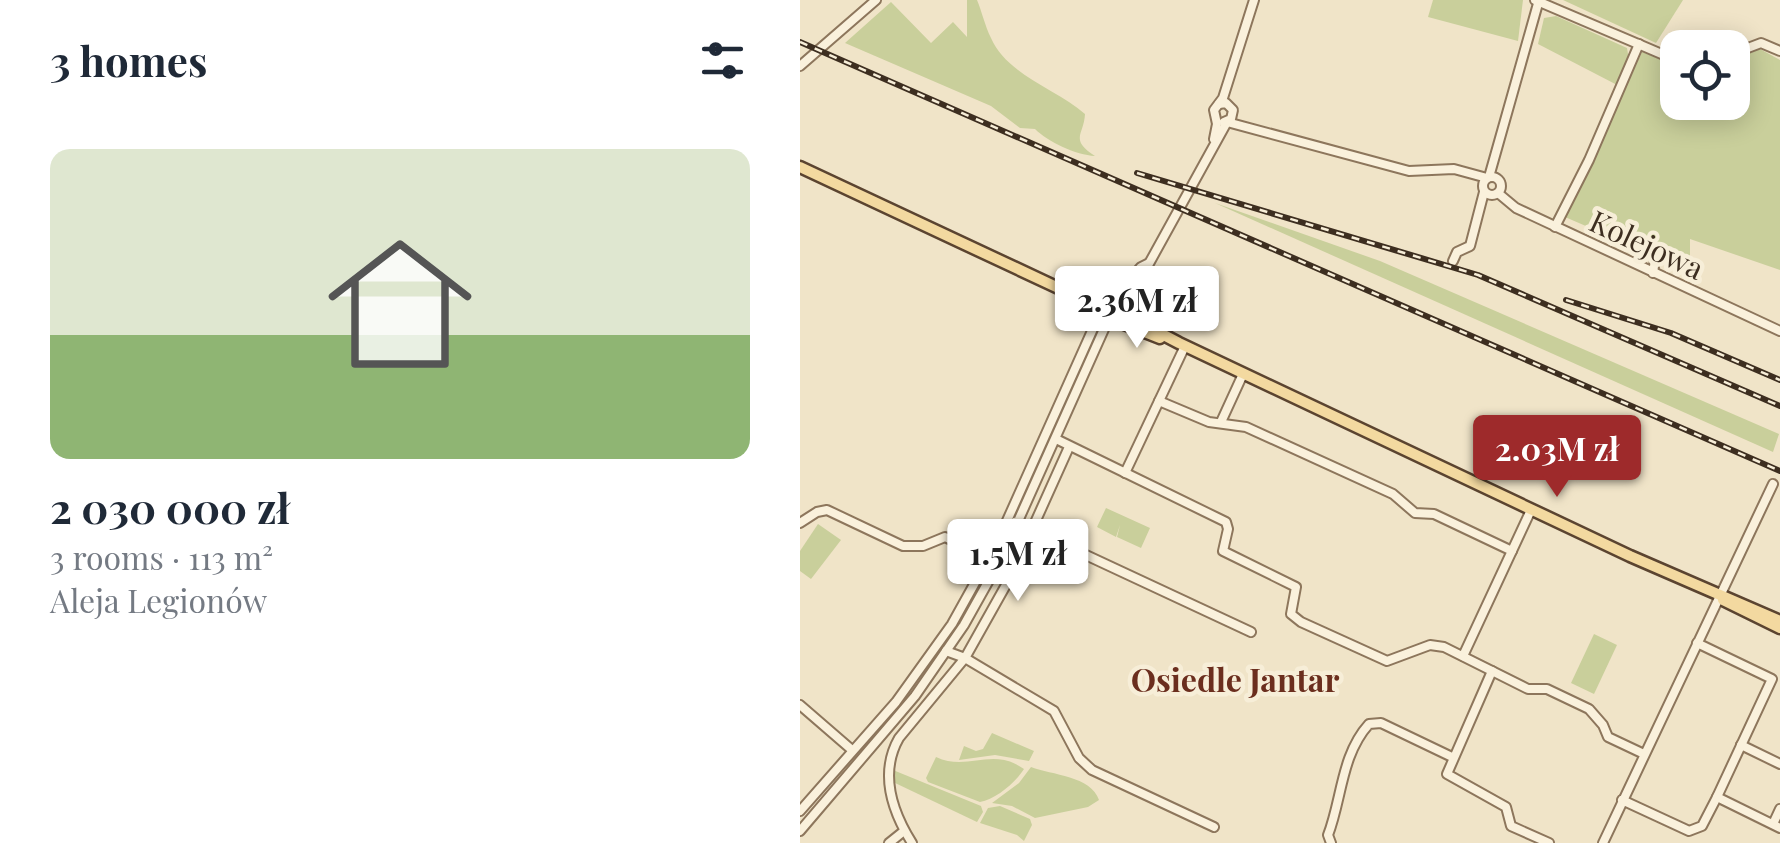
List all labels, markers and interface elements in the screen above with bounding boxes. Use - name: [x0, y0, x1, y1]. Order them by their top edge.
- map controls: [1660, 30, 1750, 120]
- button: locate: [1660, 30, 1750, 120]
- text: 3 homes: [50, 32, 207, 88]
- icon: filters: [695, 33, 750, 88]
- street label: Kolejowa: [1584, 200, 1710, 288]
- icon: home: [310, 214, 490, 394]
- pin: 2.36M zł: [1034, 266, 1240, 351]
- text: 2.36M zł: [1077, 277, 1197, 320]
- pin: 2.03M zł: [1454, 415, 1660, 500]
- text: 2.03M zł: [1495, 426, 1619, 469]
- text: 2 030 000 zł: [50, 479, 290, 535]
- pin: 1.5M zł: [926, 519, 1110, 604]
- text: 1.5M zł: [969, 530, 1067, 573]
- text: 3 rooms · 113 m²: [50, 535, 273, 578]
- text: Aleja Legionów: [50, 578, 267, 621]
- district label: Osiedle Jantar: [1131, 657, 1339, 700]

